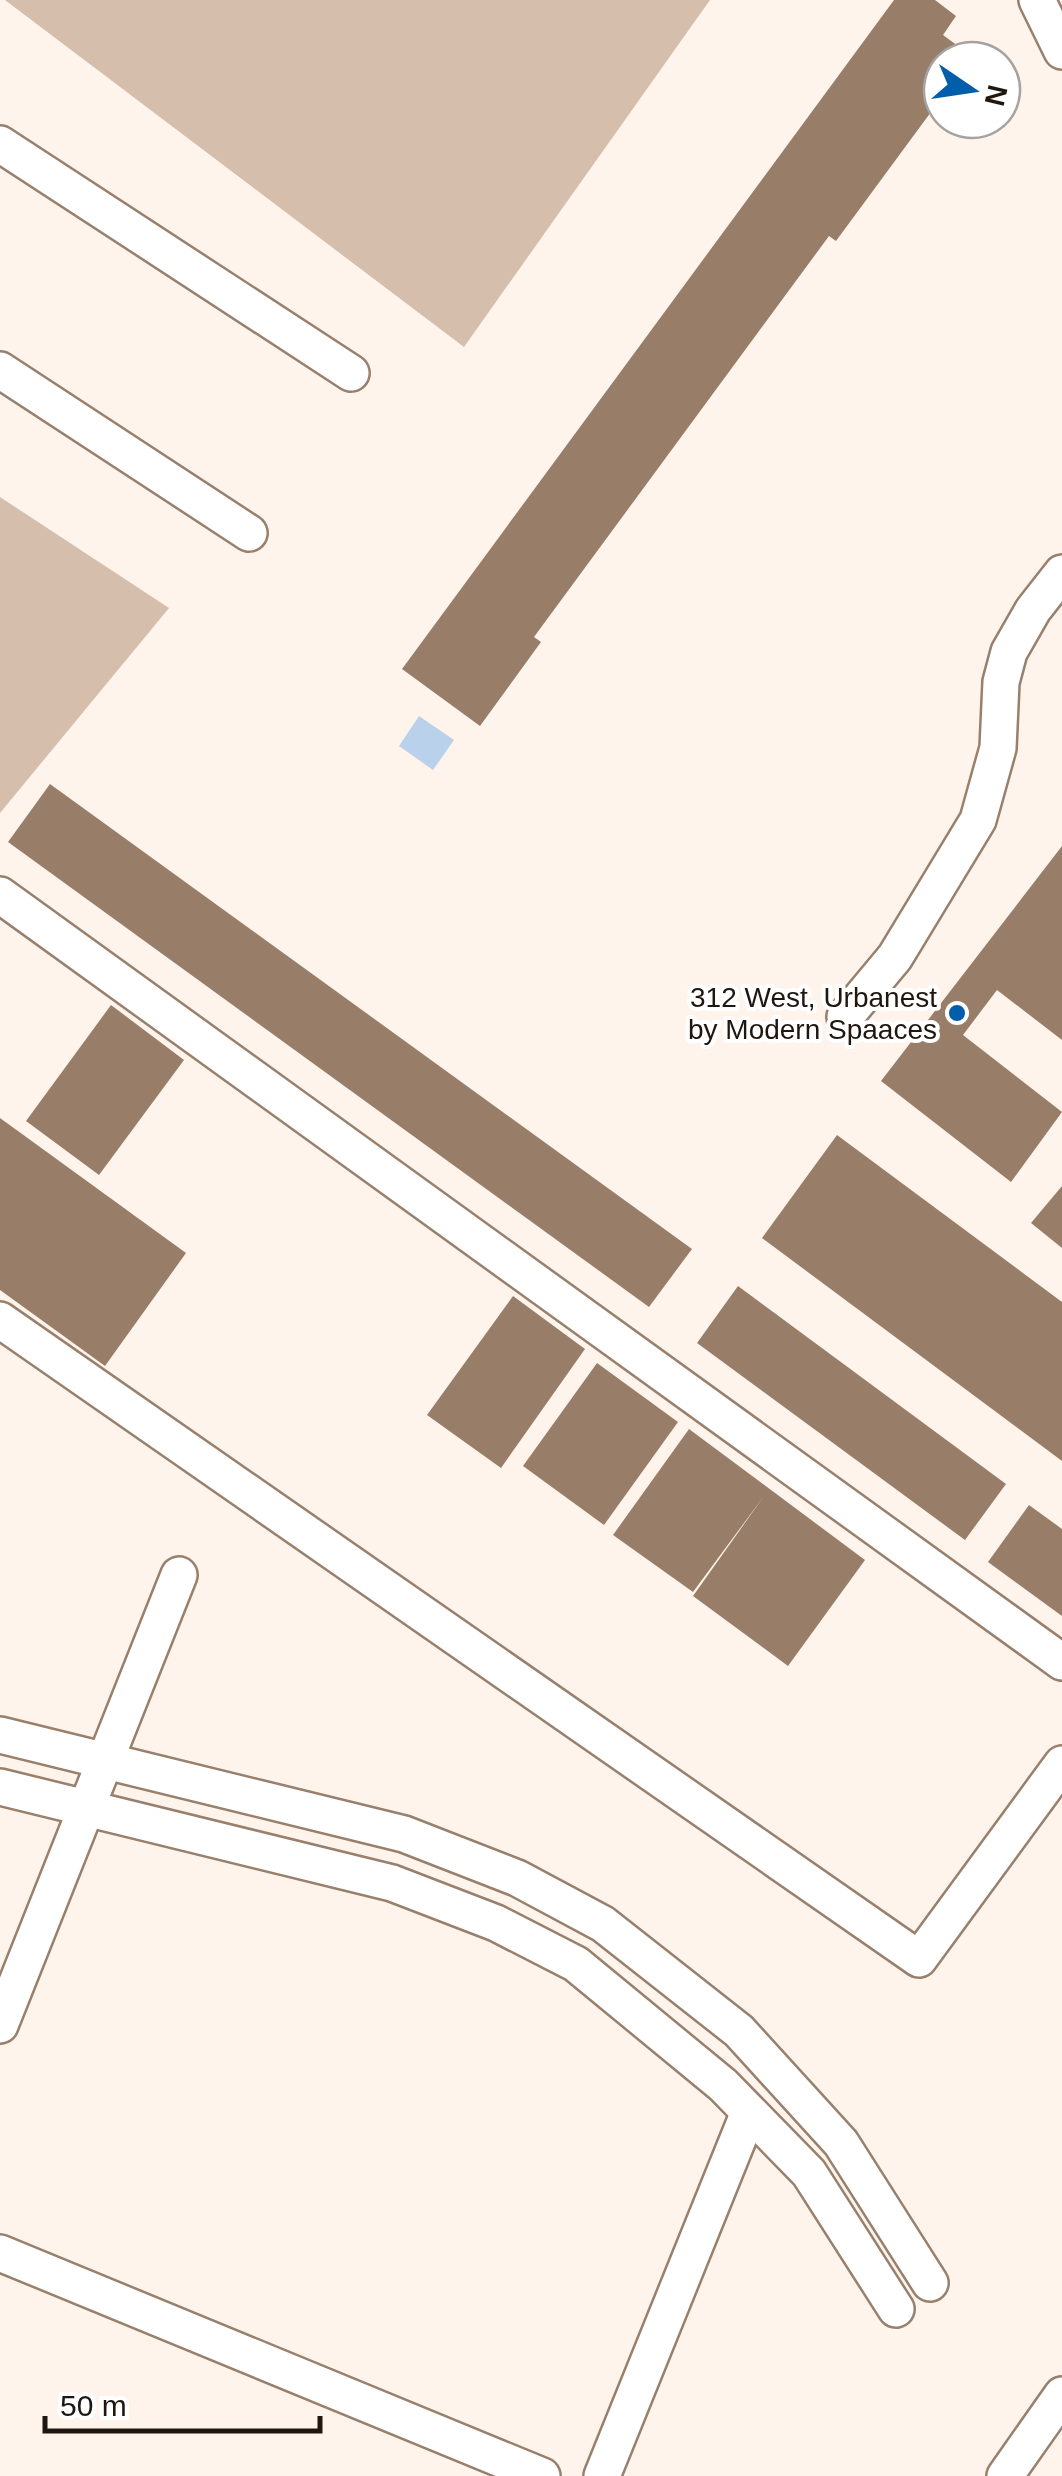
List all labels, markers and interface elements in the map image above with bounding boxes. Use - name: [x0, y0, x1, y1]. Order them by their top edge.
- north arrow: [922, 40, 1022, 140]
- text: N: [978, 82, 1013, 109]
- place label: 312 West, Urbanest by Modern Spaaces: [688, 982, 937, 1045]
- marker: 312 West, Urbanest by Modern Spaaces: [946, 1002, 968, 1024]
- scale bar: [45, 2371, 320, 2433]
- text: 50 m: [60, 2389, 127, 2422]

